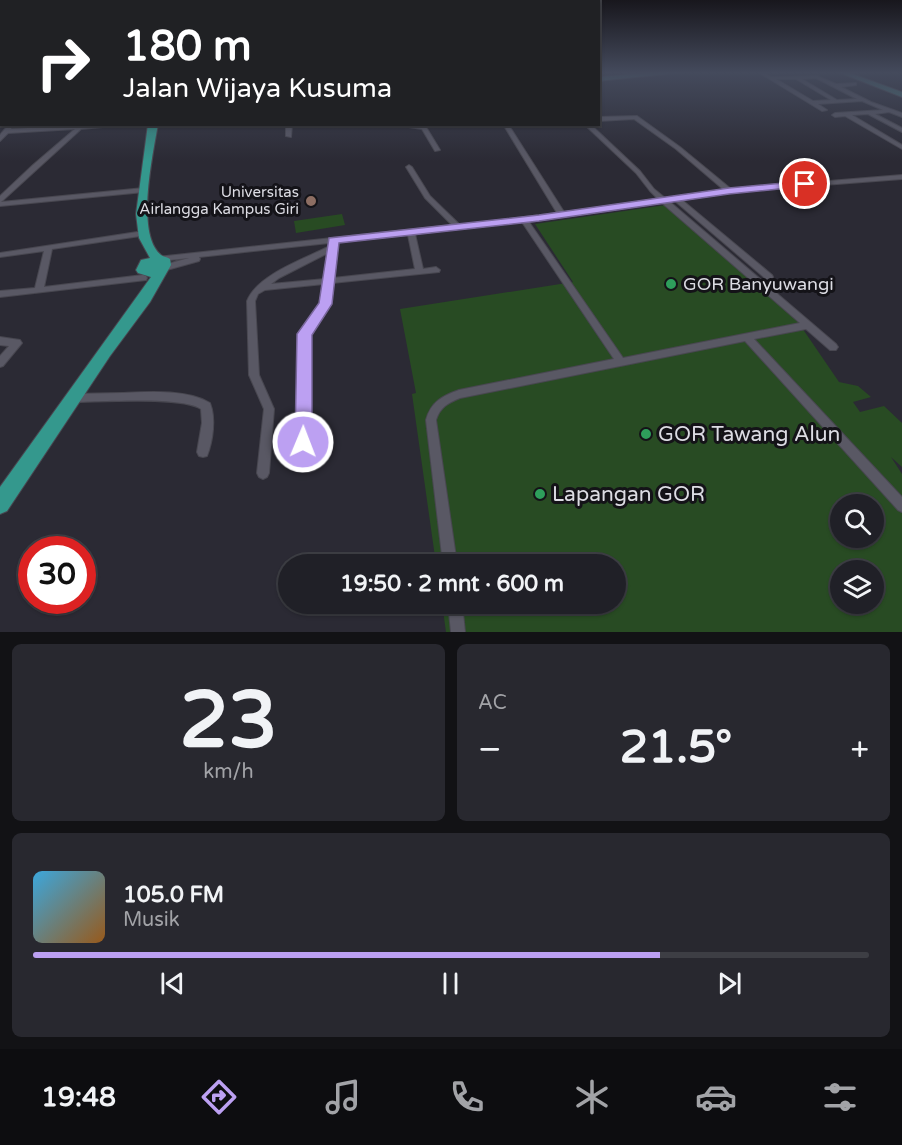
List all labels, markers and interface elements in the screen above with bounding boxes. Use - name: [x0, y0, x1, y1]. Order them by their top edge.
- text: 180 m: [123, 21, 252, 72]
- icon: right: [24, 24, 102, 102]
- text: Jalan Wijaya Kusuma: [123, 72, 392, 105]
- pin: [779, 158, 830, 209]
- icon: arrive: [788, 167, 821, 200]
- place label: Universitas Airlangga Kampus Giri: [139, 183, 299, 218]
- marker: Universitas Airlangga Kampus Giri: [304, 194, 318, 208]
- place label: GOR Banyuwangi: [683, 273, 834, 295]
- marker: GOR Banyuwangi: [664, 277, 678, 291]
- position arrow: [271, 410, 335, 474]
- place label: GOR Tawang Alun: [658, 422, 840, 447]
- marker: GOR Tawang Alun: [639, 427, 653, 441]
- place label: Lapangan GOR: [552, 482, 705, 507]
- marker: Lapangan GOR: [533, 487, 547, 501]
- map controls: [830, 494, 884, 614]
- button: search: [830, 494, 884, 548]
- speed limit sign: 30: [18, 536, 96, 614]
- button: layers: [830, 560, 884, 614]
- text: 19:50 · 2 mnt · 600 m: [340, 571, 564, 597]
- text: 23: [180, 674, 277, 768]
- text: AC: [478, 691, 507, 715]
- text: 21.5°: [620, 721, 732, 775]
- text: −: [478, 730, 502, 769]
- text: +: [850, 730, 869, 769]
- text: km/h: [203, 760, 254, 784]
- text: 105.0 FM: [123, 882, 224, 908]
- text: Musik: [123, 908, 180, 932]
- icon: previous: [156, 967, 189, 1000]
- icon: pause: [434, 967, 467, 1000]
- icon: next: [713, 967, 746, 1000]
- icon: directions: [198, 1076, 240, 1118]
- icon: music: [322, 1076, 364, 1118]
- icon: phone: [446, 1076, 488, 1118]
- icon: climate: [571, 1076, 613, 1118]
- icon: car: [695, 1076, 737, 1118]
- icon: filters: [819, 1076, 861, 1118]
- text: 19:48: [41, 1081, 116, 1114]

